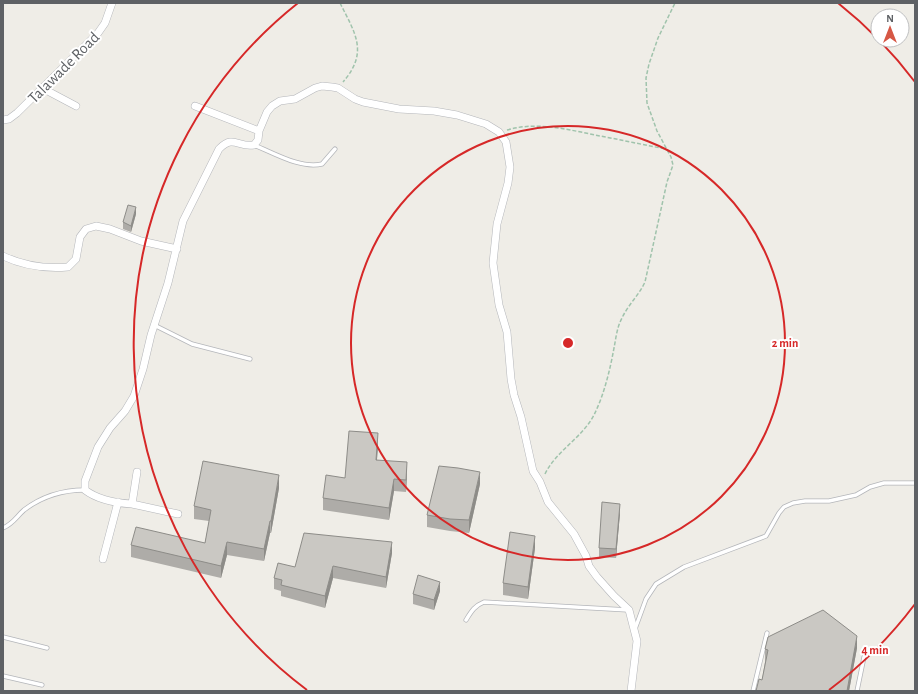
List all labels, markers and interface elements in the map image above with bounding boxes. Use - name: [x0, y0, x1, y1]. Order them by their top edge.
- north arrow: [870, 8, 910, 48]
- text: N: [886, 13, 894, 24]
- street label: Talawade Road: [25, 29, 102, 106]
- centre of rings: [561, 336, 575, 350]
- text: 2 min: [772, 337, 798, 349]
- text: 4 min: [861, 644, 889, 656]

